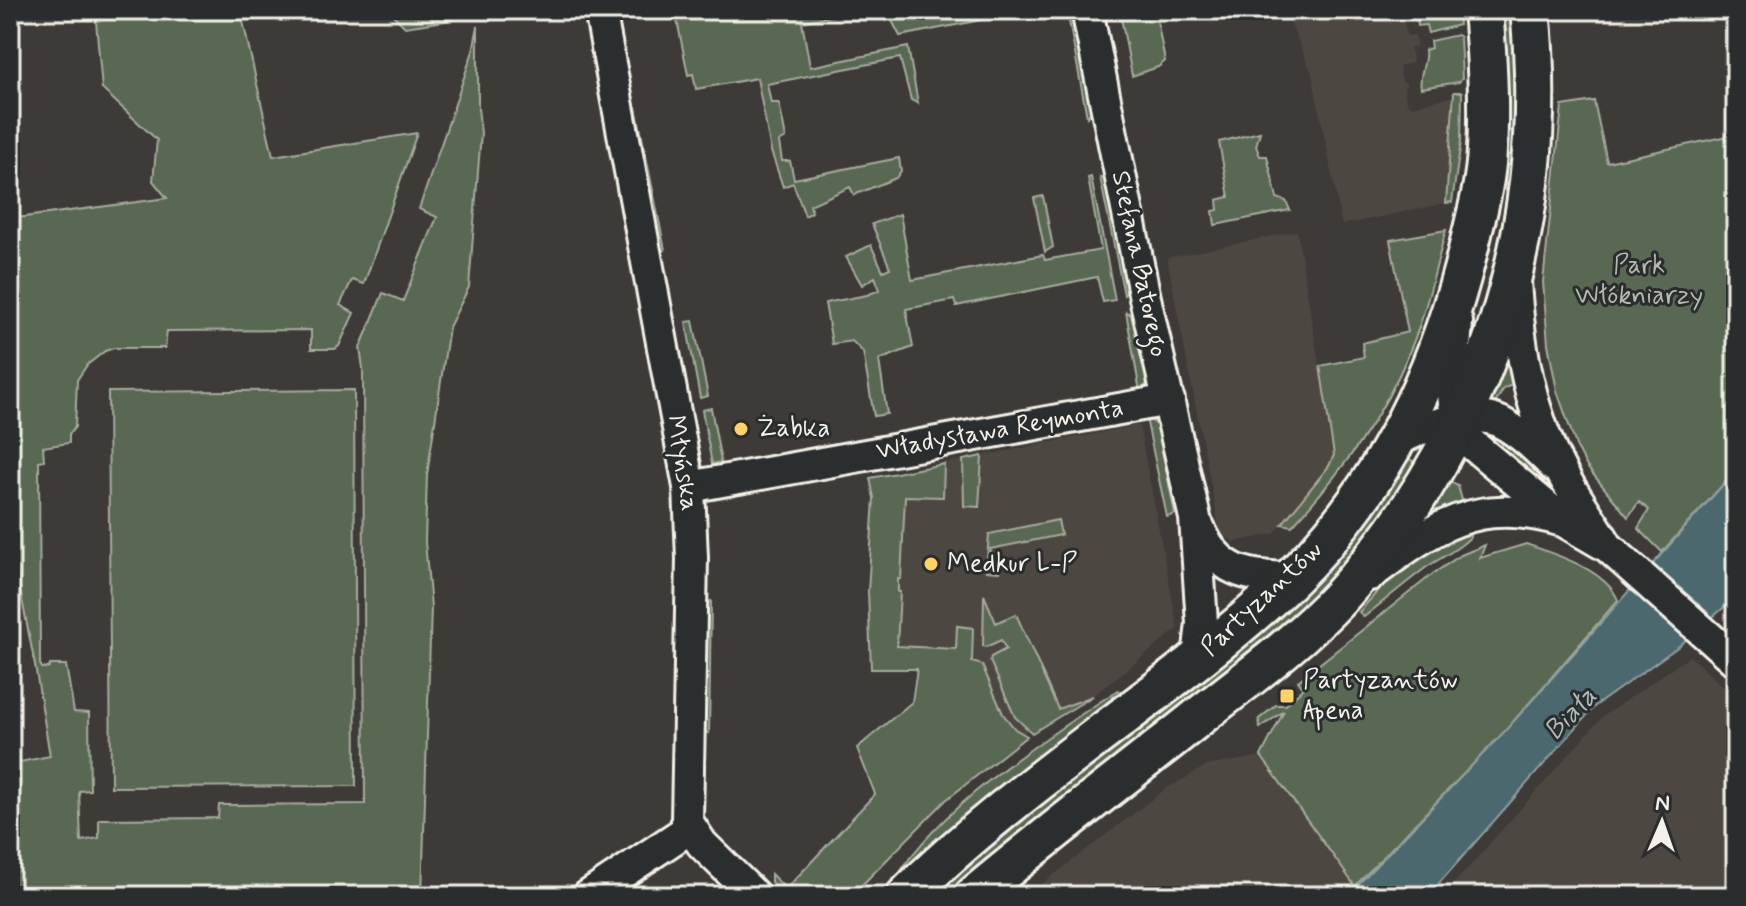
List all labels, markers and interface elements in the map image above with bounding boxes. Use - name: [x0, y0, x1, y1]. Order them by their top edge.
- street label: Stefana Batorego: [1100, 168, 1175, 361]
- park label: Park Włókniarzy: [1575, 249, 1703, 313]
- street label: Władysława Reymonta: [874, 391, 1126, 469]
- place label: Żabka: [757, 412, 830, 446]
- street label: Młyńska: [658, 413, 706, 513]
- marker: Żabka: [732, 420, 750, 438]
- street label: Partyzantów: [1194, 534, 1330, 664]
- place label: Medkur L-P: [947, 547, 1078, 581]
- marker: Medkur L-P: [922, 555, 940, 573]
- place label: Partyzantów Apena: [1303, 664, 1458, 731]
- water label: Biała: [1536, 679, 1606, 749]
- marker: Partyzantów Apena: [1278, 687, 1296, 705]
- north arrow: [1622, 782, 1702, 862]
- text: N: [1655, 790, 1670, 818]

